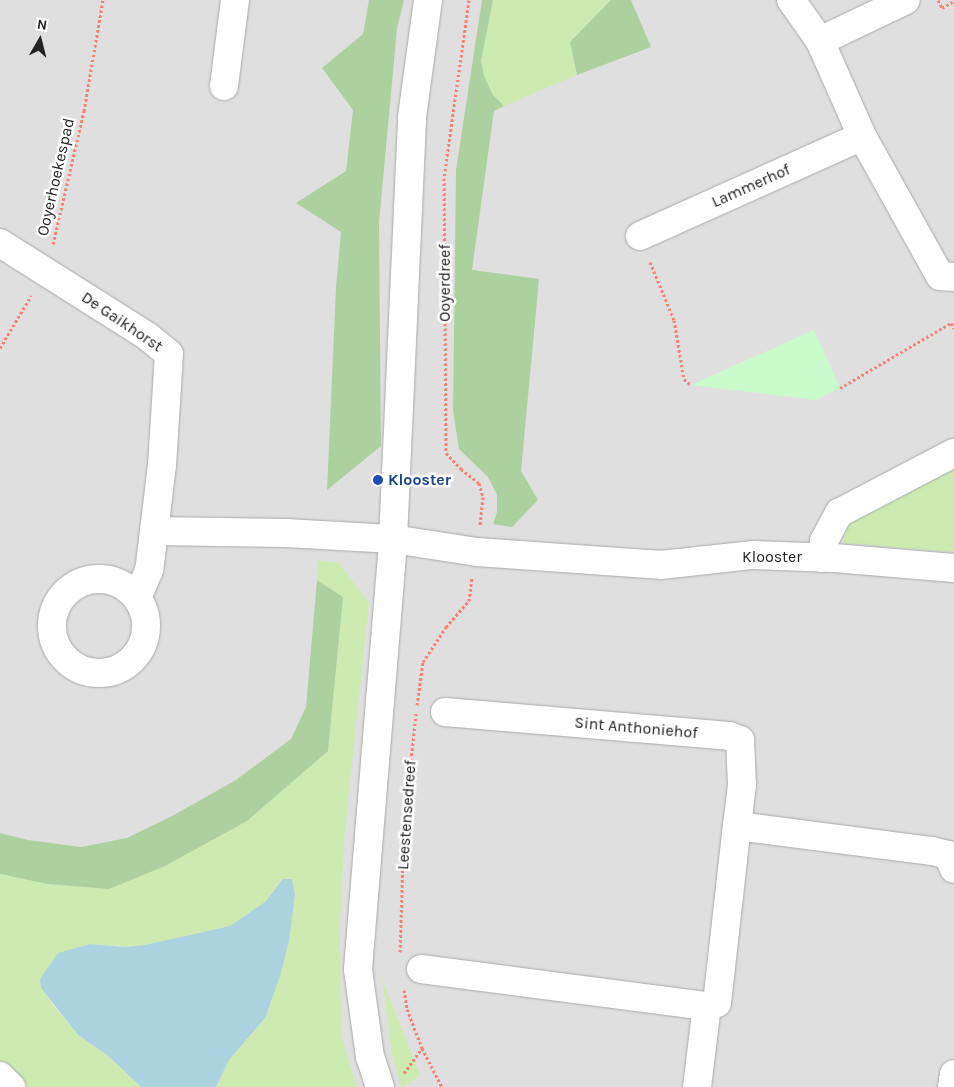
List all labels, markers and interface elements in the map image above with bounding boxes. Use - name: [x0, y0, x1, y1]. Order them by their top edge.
- north arrow: [15, 15, 65, 65]
- text: N: [36, 16, 48, 34]
- street label: Ooyerhoekespad: [33, 116, 79, 238]
- street label: Lammerhof: [709, 160, 793, 212]
- street label: Ooyerdreef: [435, 244, 455, 322]
- street label: De Gaikhorst: [78, 288, 166, 356]
- place label: Klooster: [388, 470, 451, 490]
- marker: Klooster: [372, 474, 384, 486]
- street label: Klooster: [742, 547, 802, 567]
- street label: Sint Anthoniehof: [574, 713, 698, 743]
- street label: Leestensedreef: [394, 759, 420, 871]

